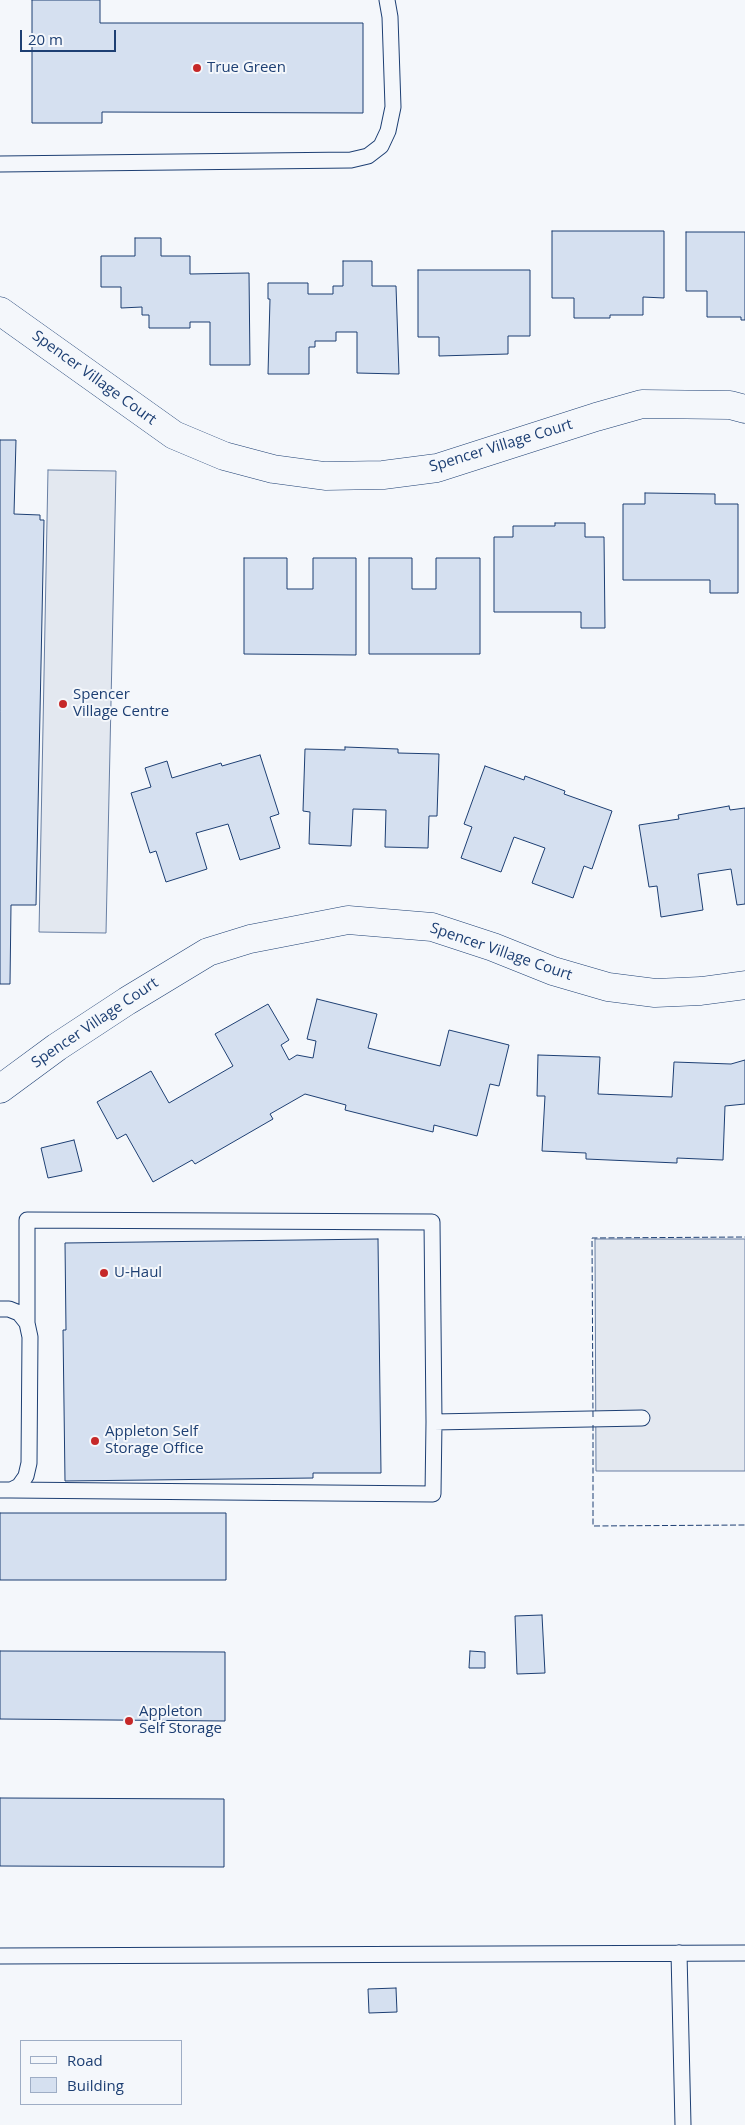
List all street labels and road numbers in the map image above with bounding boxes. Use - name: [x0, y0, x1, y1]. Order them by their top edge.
- street label: Spencer Village Court: [28, 327, 160, 429]
- street label: Spencer Village Court: [427, 416, 575, 476]
- street label: Spencer Village Court: [428, 919, 574, 985]
- street label: Spencer Village Court: [28, 974, 162, 1072]

